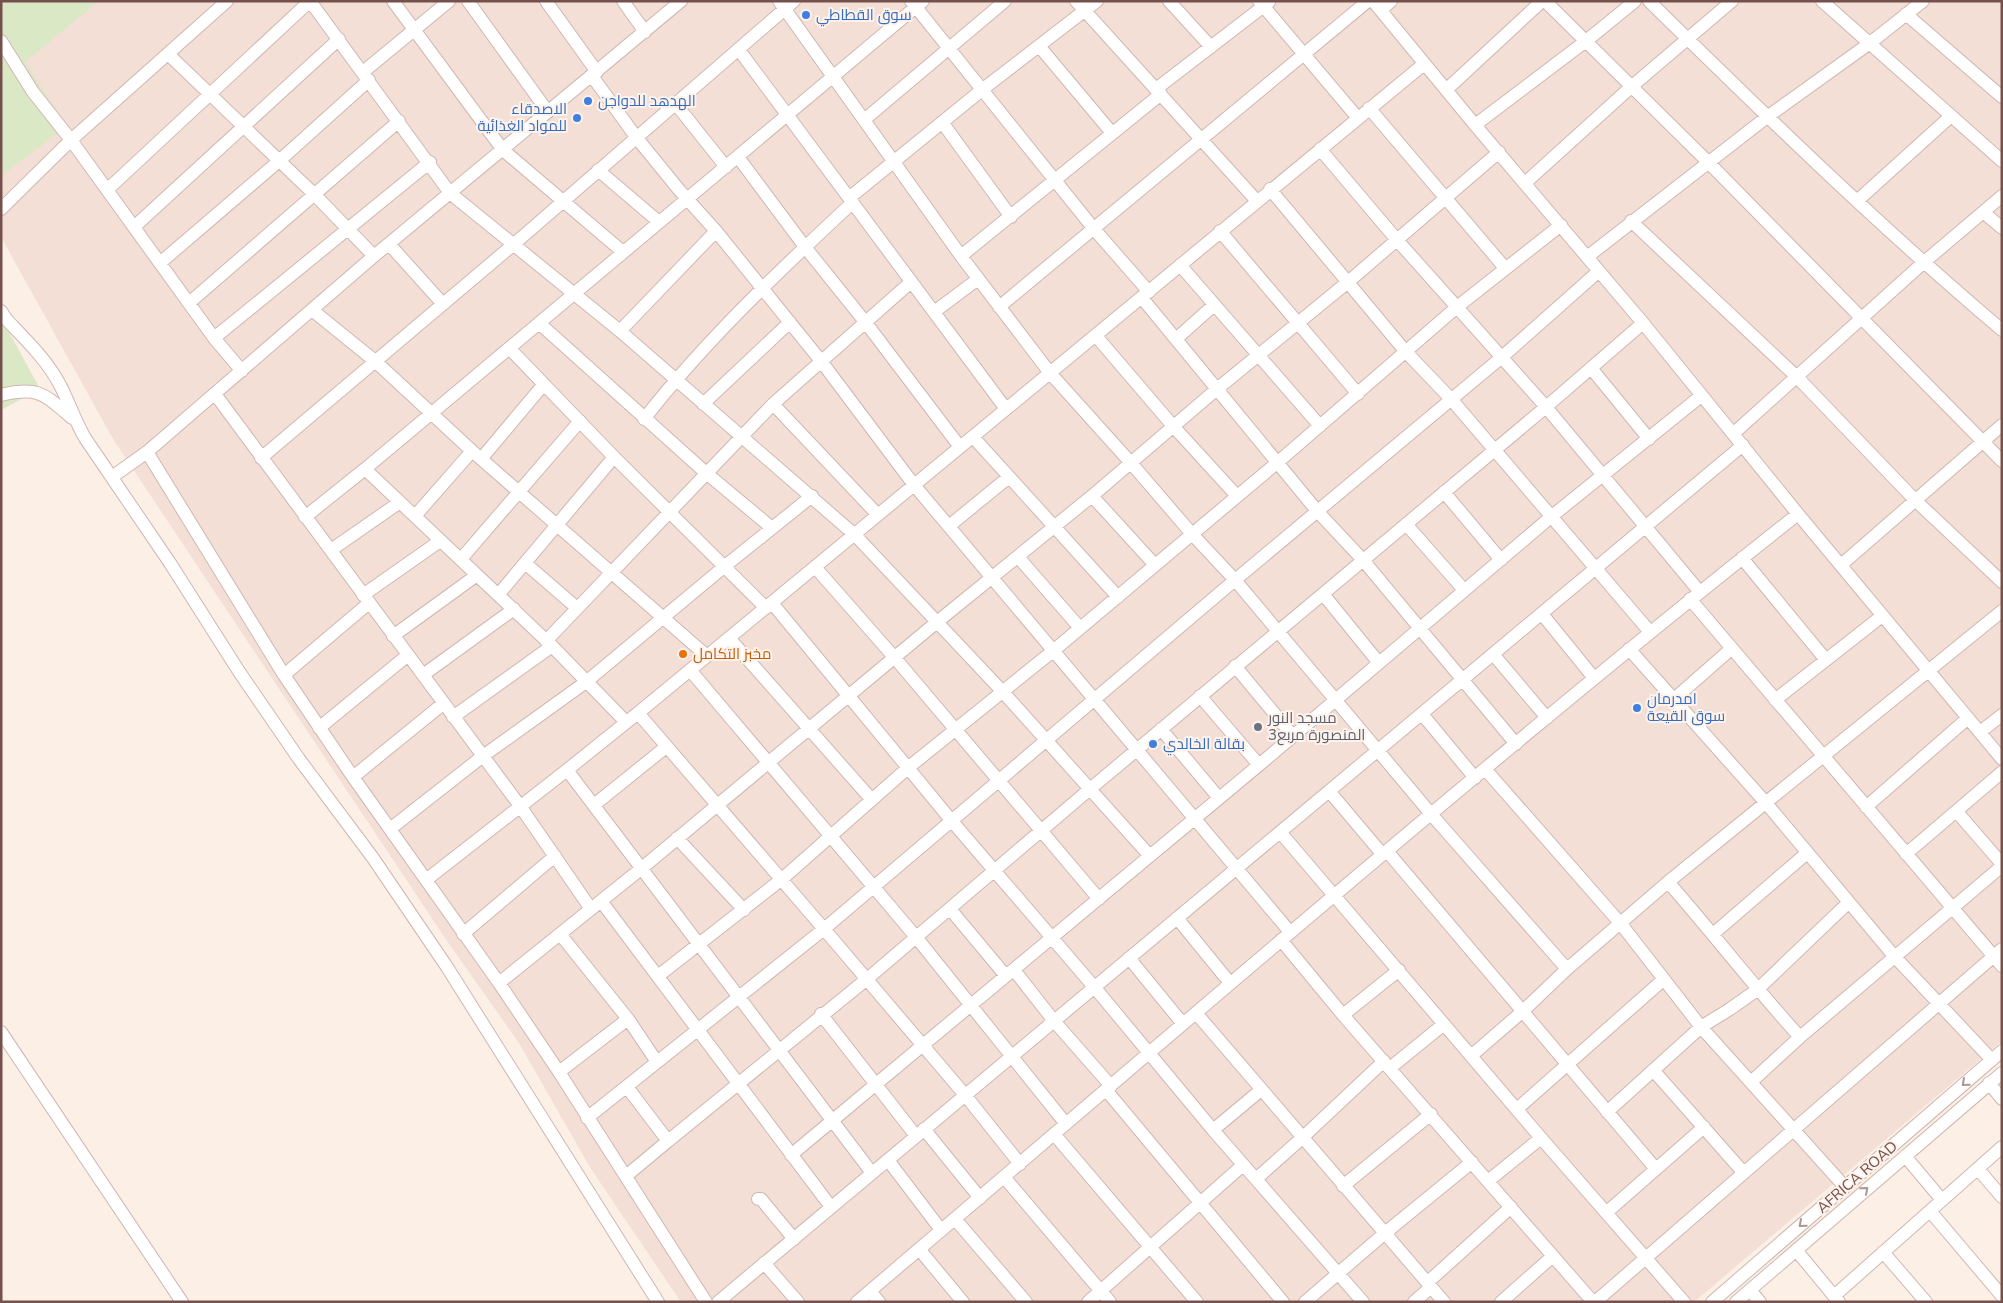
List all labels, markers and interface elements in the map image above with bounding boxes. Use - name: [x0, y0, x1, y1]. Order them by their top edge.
- place label: سوق القطاطي: [816, 5, 912, 27]
- marker: سوق القطاطي: [800, 9, 812, 21]
- place label: الهدهد للدواجن: [598, 91, 696, 111]
- marker: الهدهد للدواجن: [582, 95, 594, 107]
- place label: الاصدقاء للمواد الغذائية: [477, 99, 567, 136]
- marker: الاصدقاء للمواد الغذائية: [571, 112, 583, 124]
- place label: مخبز التكامل: [693, 644, 771, 664]
- marker: مخبز التكامل: [677, 648, 689, 660]
- place label: امدرمان سوق القيعة: [1647, 689, 1725, 726]
- marker: امدرمان سوق القيعة: [1631, 702, 1643, 714]
- place label: مسجد النور المنصورة مربع3: [1267, 708, 1365, 746]
- marker: مسجد النور المنصورة مربع3: [1252, 721, 1264, 733]
- place label: بقالة الخالدي: [1163, 734, 1245, 756]
- marker: بقالة الخالدي: [1147, 738, 1159, 750]
- one-way arrow: [1961, 1078, 1970, 1087]
- street label: AFRICA ROAD: [1812, 1136, 1902, 1218]
- one-way arrow: [1860, 1187, 1869, 1196]
- one-way arrow: [1799, 1218, 1808, 1226]

